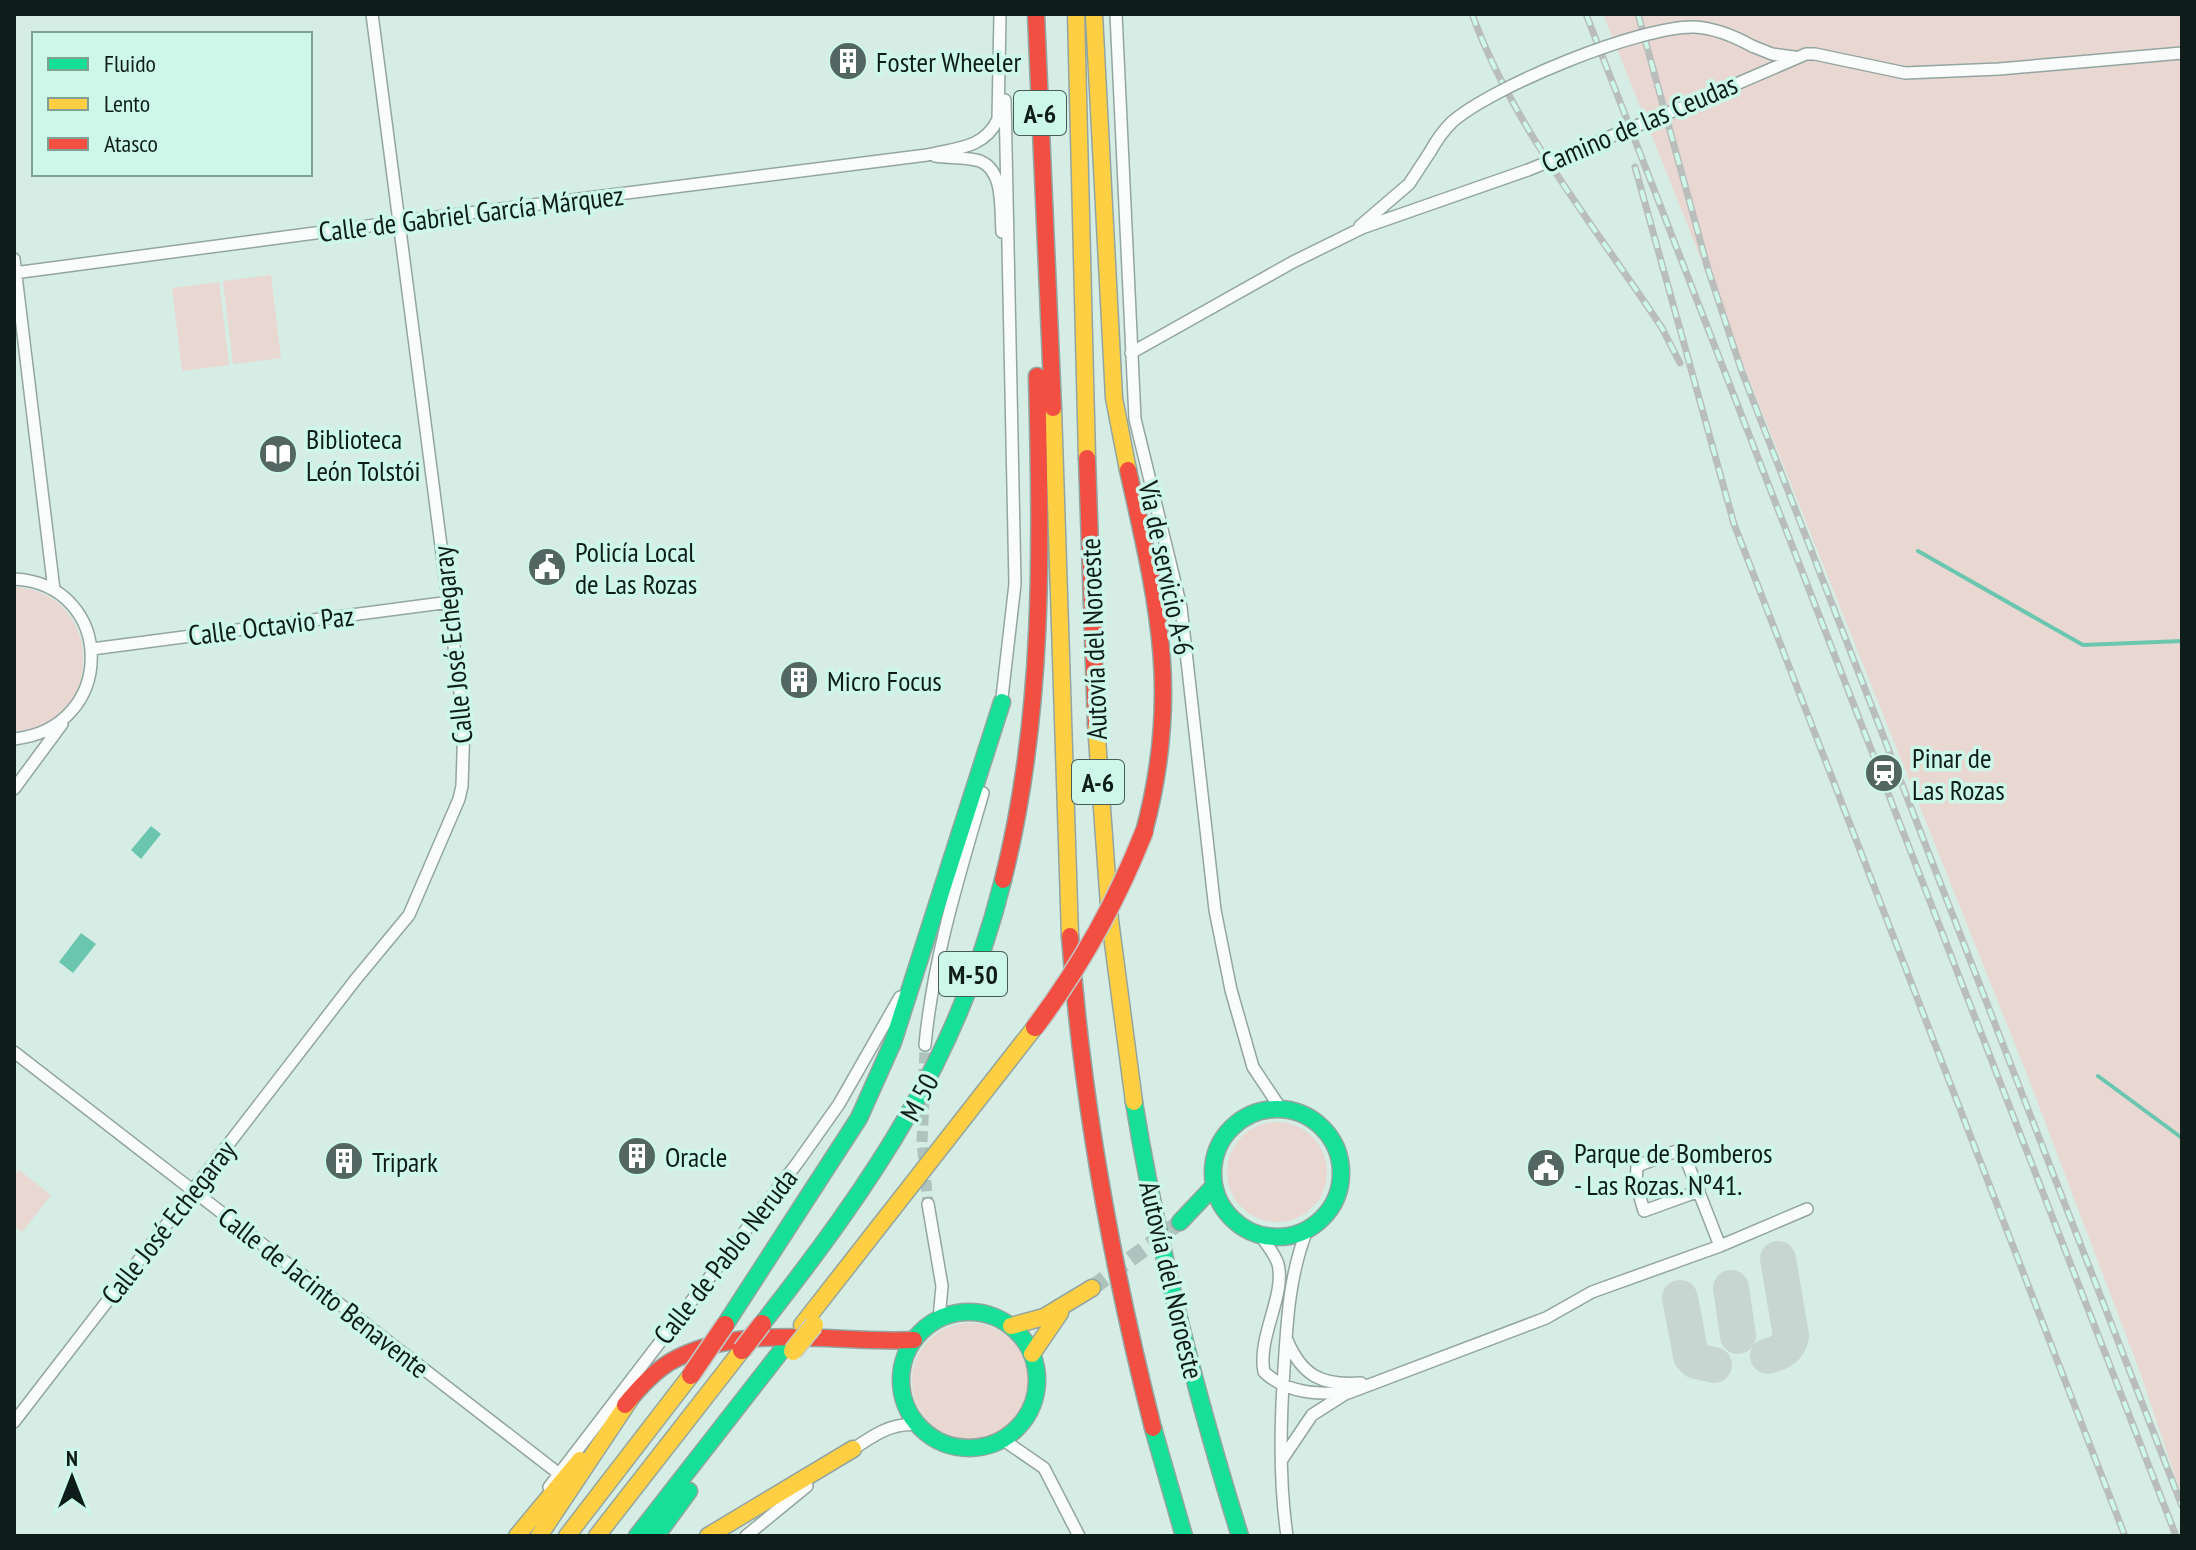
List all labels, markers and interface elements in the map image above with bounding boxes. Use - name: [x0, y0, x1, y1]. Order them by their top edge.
- legend: [32, 32, 312, 176]
- building icon: Foster Wheeler: [827, 40, 869, 82]
- place label: Foster Wheeler: [876, 43, 1021, 80]
- text: Fluido: [104, 48, 156, 79]
- street label: Camino de las Ceudas: [1535, 65, 1743, 181]
- text: Lento: [104, 88, 150, 119]
- road number: A-6: [1014, 91, 1066, 135]
- text: Atasco: [104, 128, 158, 159]
- street label: Calle de Gabriel García Márquez: [316, 176, 626, 250]
- place label: Biblioteca León Tolstói: [306, 420, 421, 489]
- library icon: Biblioteca León Tolstói: [257, 433, 299, 475]
- street label: Vía de servicio A-6: [1130, 477, 1203, 658]
- place label: Policía Local de Las Rozas: [575, 533, 697, 602]
- street label: Autovía del Noroeste: [1071, 537, 1115, 741]
- street label: Calle José Echegaray: [423, 544, 481, 746]
- public building icon: Policía Local de Las Rozas: [526, 546, 568, 588]
- street label: Calle Octavio Paz: [186, 596, 356, 654]
- building icon: Micro Focus: [778, 659, 820, 701]
- place label: Micro Focus: [827, 662, 942, 699]
- place label: Pinar de Las Rozas: [1912, 739, 2005, 808]
- station icon: Pinar de Las Rozas: [1863, 752, 1905, 794]
- road number: A-6: [1072, 760, 1124, 804]
- road number: M-50: [939, 952, 1007, 996]
- street label: M 50: [891, 1067, 947, 1127]
- street label: Calle José Echegaray: [92, 1132, 244, 1312]
- place label: Parque de Bomberos - Las Rozas. Nº41.: [1574, 1134, 1773, 1203]
- building icon: Oracle: [616, 1135, 658, 1177]
- place label: Oracle: [665, 1138, 727, 1175]
- building icon: Tripark: [323, 1140, 365, 1182]
- place label: Tripark: [372, 1143, 438, 1180]
- public building icon: Parque de Bomberos - Las Rozas. Nº41.: [1525, 1147, 1567, 1189]
- street label: Calle de Pablo Neruda: [645, 1161, 805, 1351]
- street label: Autovía del Noroeste: [1131, 1177, 1213, 1383]
- street label: Calle de Jacinto Benavente: [211, 1198, 437, 1386]
- north arrow: [32, 1438, 112, 1518]
- text: N: [66, 1444, 78, 1472]

